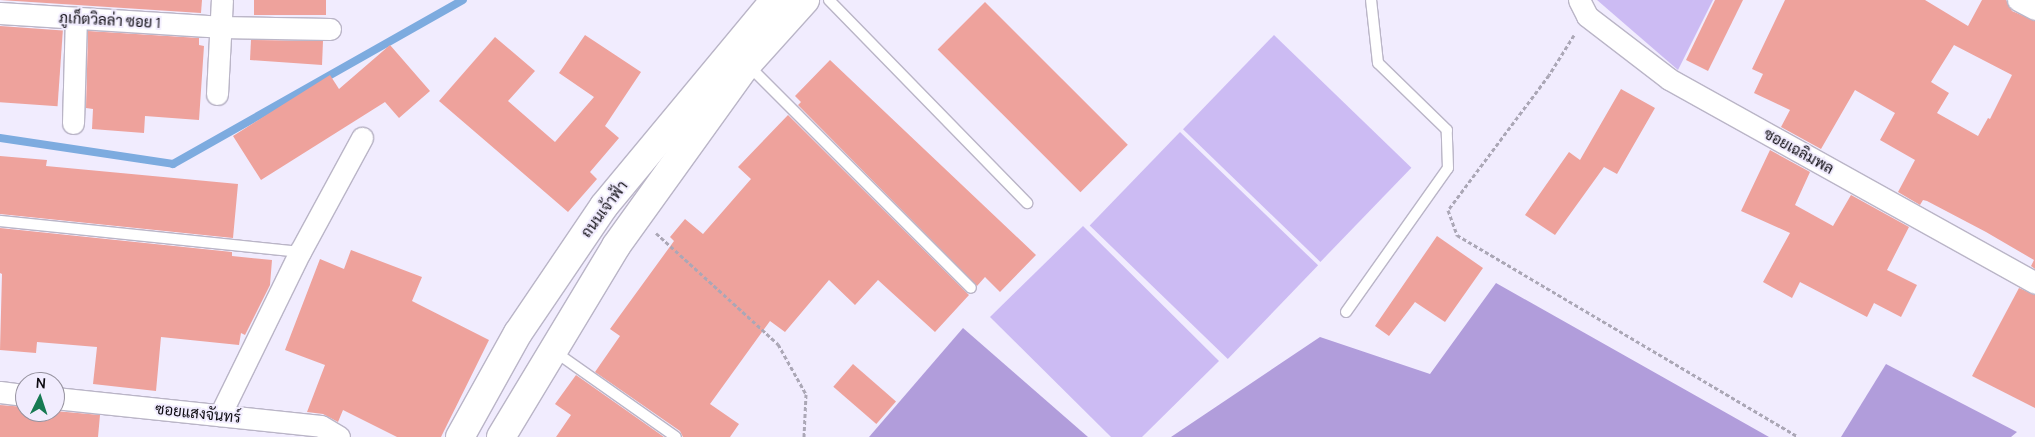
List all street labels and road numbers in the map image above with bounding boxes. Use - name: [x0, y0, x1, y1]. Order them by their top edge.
- street label: ภูเก็ตวิลล่า ซอย 1: [58, 8, 162, 32]
- street label: ซอยเฉลิมพล: [1761, 124, 1837, 178]
- street label: ถนนเจ้าฟ้า: [577, 177, 631, 241]
- street label: ซอยแสงจันทร์: [154, 400, 242, 426]

